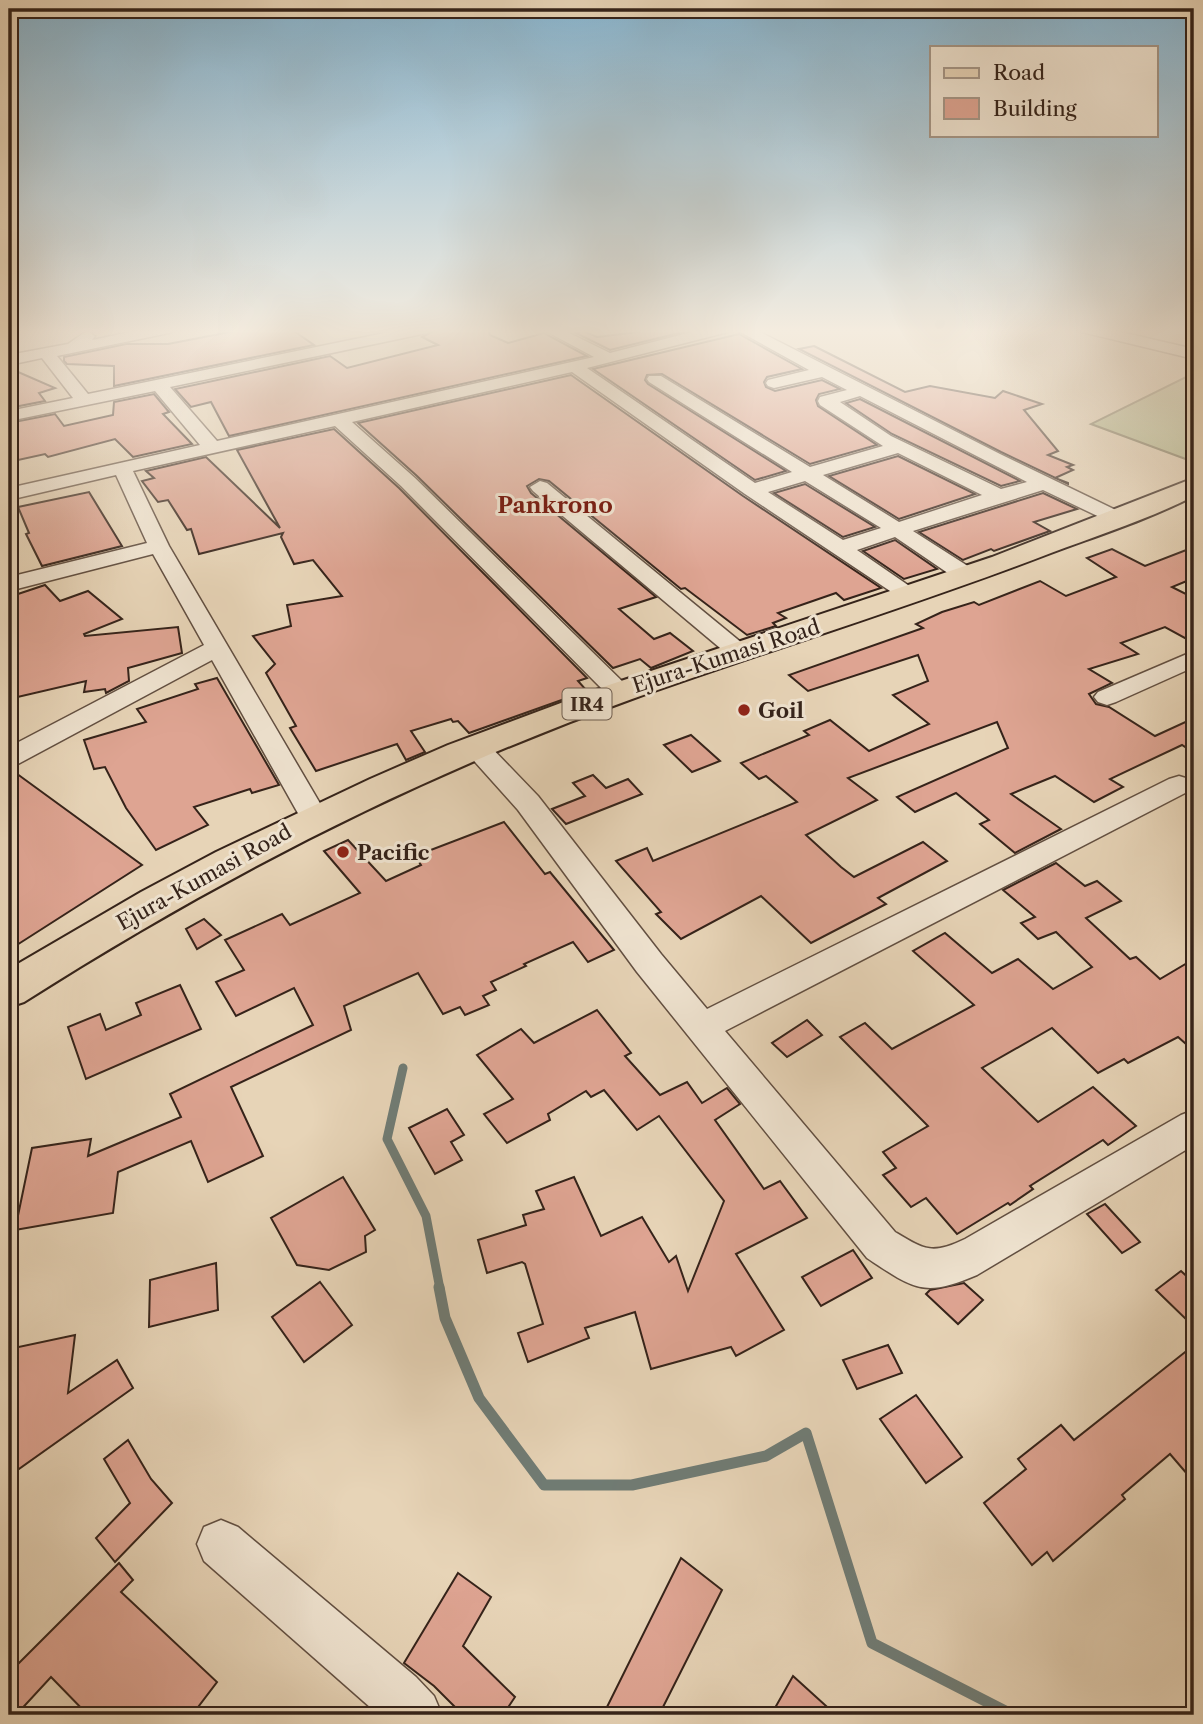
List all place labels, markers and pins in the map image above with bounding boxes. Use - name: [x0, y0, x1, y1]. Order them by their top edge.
- place label: Goil: [758, 698, 804, 723]
- marker: Goil: [736, 702, 752, 718]
- place label: Pacific: [357, 840, 430, 865]
- marker: Pacific: [335, 844, 351, 860]

